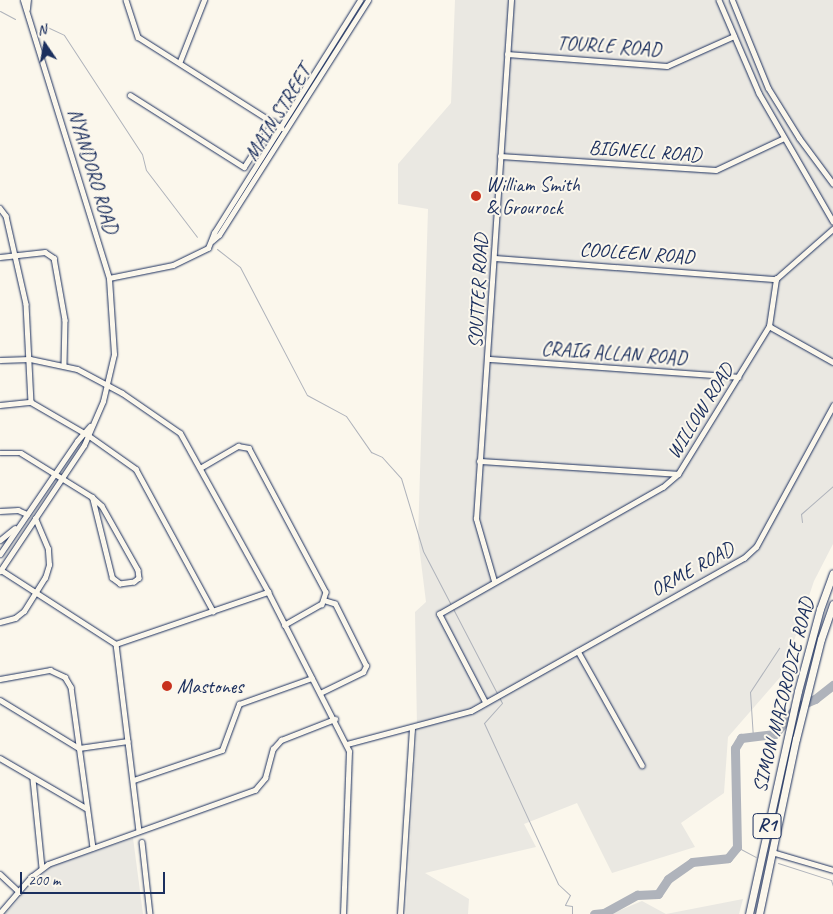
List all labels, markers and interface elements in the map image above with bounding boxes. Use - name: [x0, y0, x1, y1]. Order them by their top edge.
- north arrow: [20, 20, 70, 70]
- text: N: [36, 21, 48, 39]
- street label: TOURLE ROAD: [556, 30, 662, 62]
- street label: MAIN STREET: [239, 61, 317, 165]
- street label: NYANDORO ROAD: [62, 105, 124, 237]
- street label: BIGNELL ROAD: [587, 135, 703, 167]
- place label: William Smith & Grourock: [486, 173, 580, 220]
- marker: William Smith & Grourock: [470, 190, 482, 202]
- street label: SOUTTER ROAD: [463, 233, 493, 349]
- street label: COOLEEN ROAD: [578, 237, 696, 269]
- street label: CRAIG ALLAN ROAD: [540, 336, 688, 370]
- street label: WILLOW ROAD: [661, 359, 739, 463]
- street label: ORME ROAD: [646, 536, 738, 602]
- street label: SIMON MAZORODZE ROAD: [747, 594, 819, 796]
- place label: Mastones: [177, 674, 243, 698]
- marker: Mastones: [161, 680, 173, 692]
- road number: R1: [752, 809, 782, 842]
- scale bar: [22, 862, 168, 894]
- text: 200 m: [28, 871, 60, 890]

